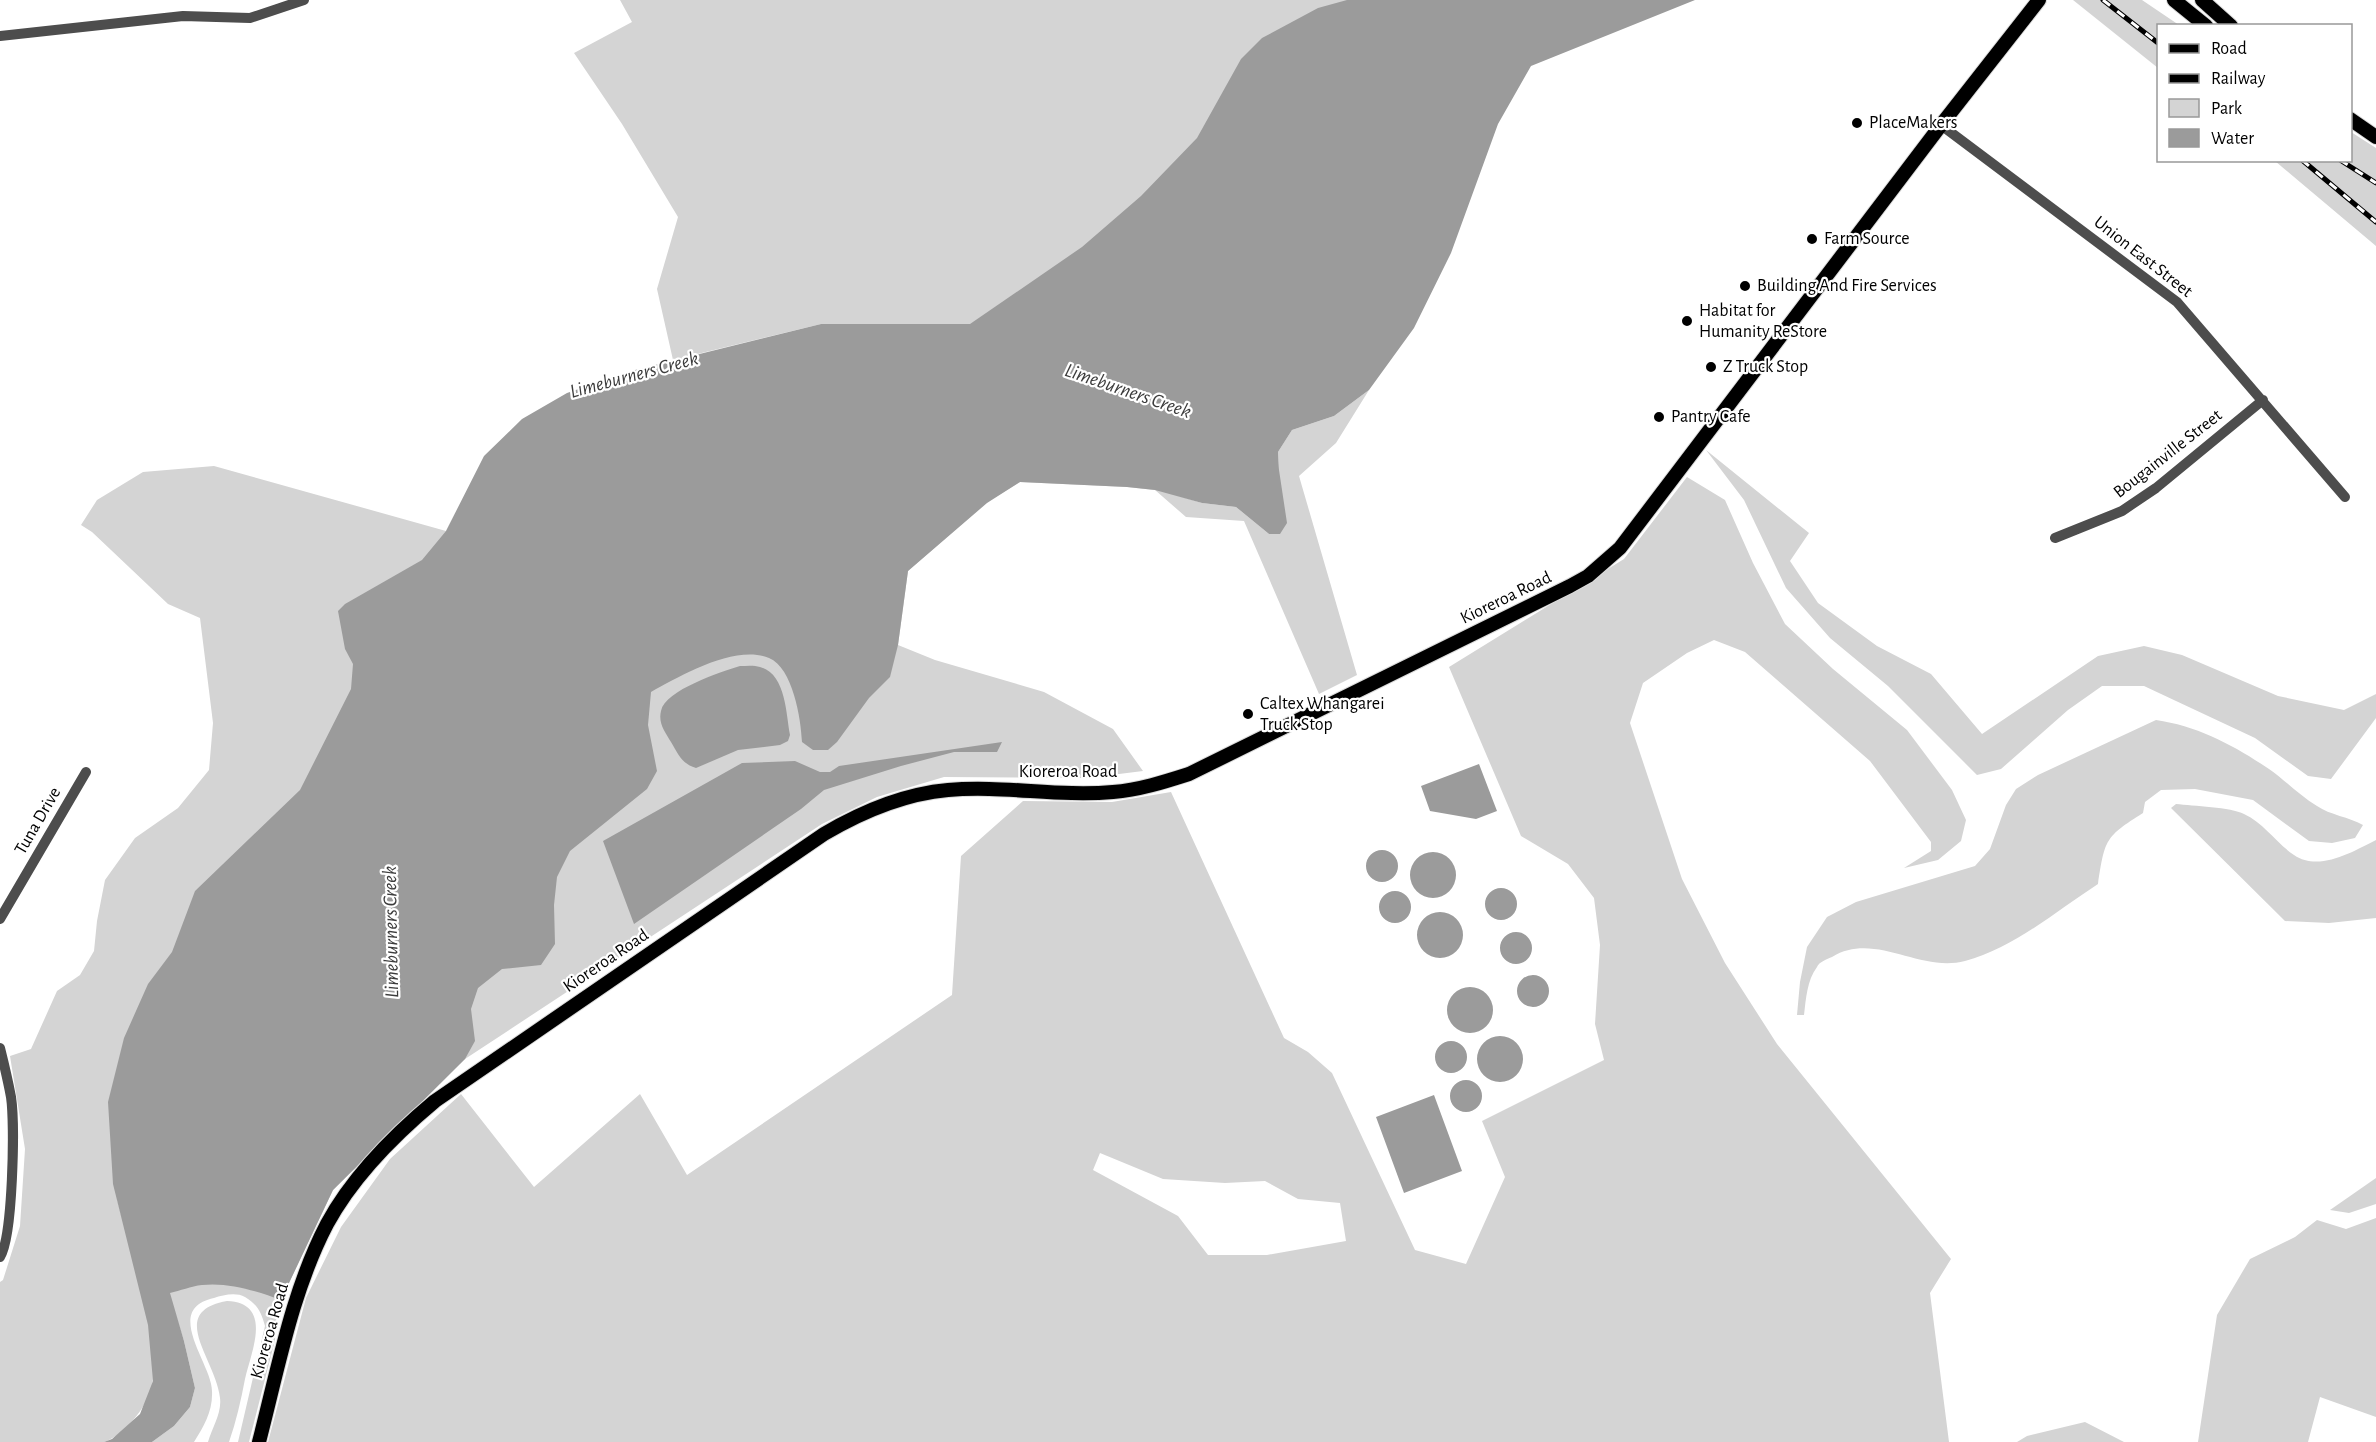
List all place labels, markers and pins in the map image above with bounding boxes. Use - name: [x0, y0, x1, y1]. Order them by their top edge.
- place label: PlaceMakers: [1869, 114, 1957, 132]
- marker: PlaceMakers: [1850, 116, 1864, 130]
- place label: Farm Source: [1824, 230, 1910, 248]
- marker: Farm Source: [1805, 232, 1819, 246]
- place label: Building And Fire Services: [1757, 277, 1937, 295]
- marker: Building And Fire Services: [1738, 279, 1752, 293]
- place label: Habitat for Humanity ReStore: [1699, 302, 1827, 341]
- marker: Habitat for Humanity ReStore: [1680, 314, 1694, 328]
- place label: Z Truck Stop: [1723, 358, 1808, 376]
- marker: Z Truck Stop: [1704, 360, 1718, 374]
- place label: Pantry Cafe: [1671, 408, 1751, 426]
- marker: Pantry Cafe: [1652, 410, 1666, 424]
- place label: Caltex Whangarei Truck Stop: [1260, 695, 1385, 734]
- marker: Caltex Whangarei Truck Stop: [1241, 707, 1255, 721]

